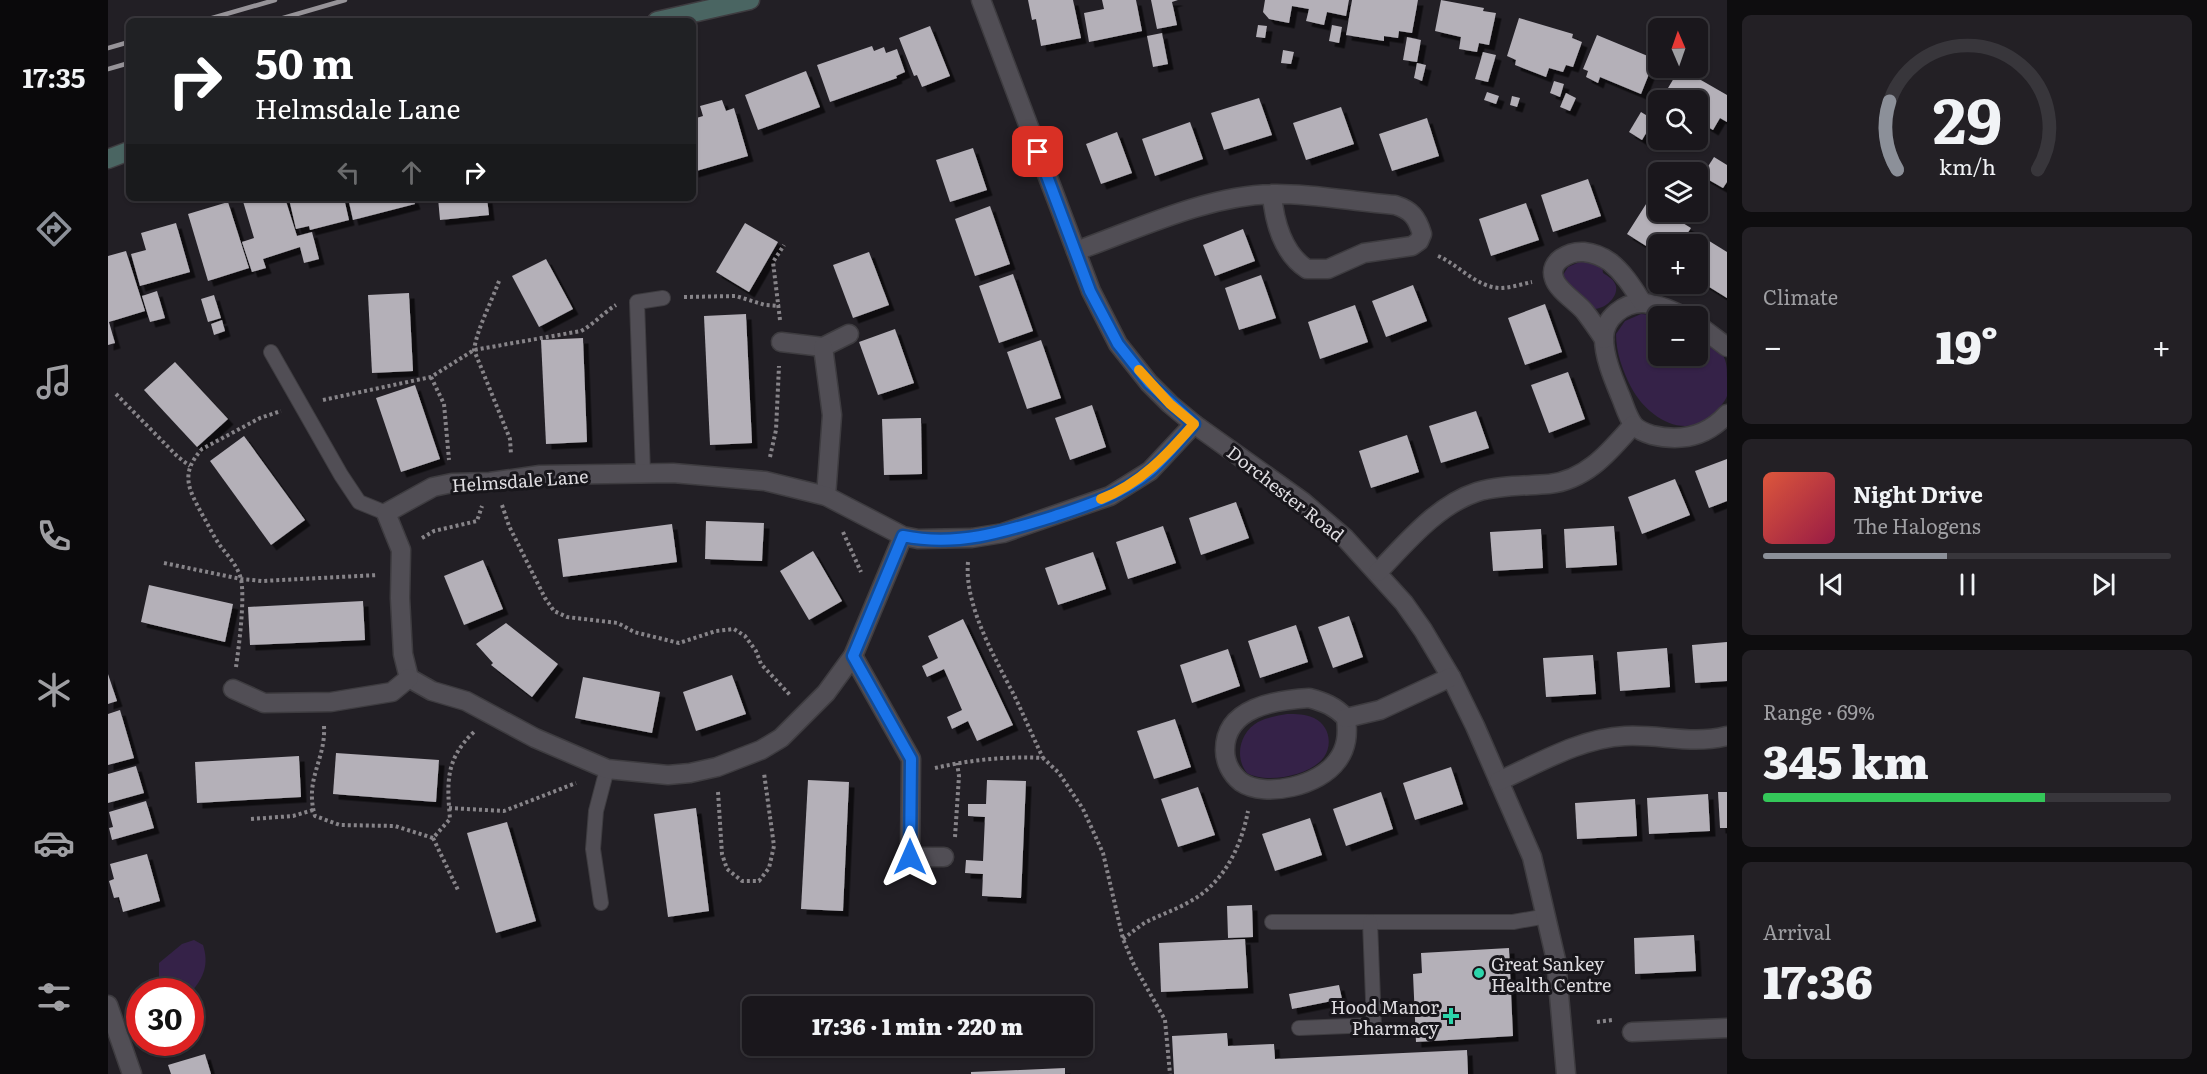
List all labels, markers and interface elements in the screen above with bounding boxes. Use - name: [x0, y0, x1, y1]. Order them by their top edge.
- north arrow: [1648, 18, 1708, 78]
- map controls: [1648, 18, 1708, 366]
- text: 50 m: [255, 30, 354, 92]
- icon: right: [156, 42, 234, 120]
- text: 17:35: [23, 56, 85, 96]
- text: 29: [1932, 72, 2002, 164]
- text: Helmsdale Lane: [255, 87, 461, 127]
- button: search: [1648, 90, 1708, 150]
- pin: [1012, 126, 1063, 177]
- icon: arrive: [1021, 135, 1054, 168]
- text: km/h: [1938, 151, 1996, 183]
- icon: left: [332, 156, 365, 189]
- icon: ahead: [395, 156, 428, 189]
- icon: right: [458, 156, 491, 189]
- button: layers: [1648, 162, 1708, 222]
- icon: directions: [33, 208, 75, 250]
- button: +: [1648, 234, 1708, 294]
- text: Climate: [1763, 281, 1838, 311]
- button: −: [1648, 306, 1708, 366]
- text: 19°: [1936, 311, 1998, 378]
- text: −: [1763, 320, 1782, 369]
- text: +: [2152, 320, 2171, 369]
- icon: music: [33, 361, 75, 403]
- street label: Dorchester Road: [1222, 439, 1350, 547]
- street label: Helmsdale Lane: [451, 462, 589, 498]
- text: Night Drive: [1853, 477, 1983, 510]
- text: The Halogens: [1853, 510, 1981, 540]
- icon: phone: [33, 515, 75, 557]
- icon: previous: [1815, 568, 1848, 601]
- icon: pause: [1951, 568, 1984, 601]
- icon: next: [2087, 568, 2120, 601]
- icon: climate: [33, 669, 75, 711]
- text: Range · 69%: [1763, 696, 1875, 726]
- text: 345 km: [1763, 726, 1929, 793]
- icon: car: [33, 822, 75, 864]
- position arrow: [878, 825, 942, 889]
- text: Arrival: [1763, 916, 1831, 946]
- text: 17:36: [1763, 946, 1873, 1013]
- place label: Great Sankey Health Centre: [1491, 950, 1611, 998]
- marker: Great Sankey Health Centre: [1472, 966, 1486, 980]
- icon: filters: [33, 976, 75, 1018]
- speed limit sign: 30: [126, 978, 204, 1056]
- place label: Hood Manor Pharmacy: [1330, 993, 1440, 1041]
- text: 17:36 · 1 min · 220 m: [812, 1009, 1023, 1042]
- marker: Hood Manor Pharmacy: [1444, 1009, 1458, 1023]

